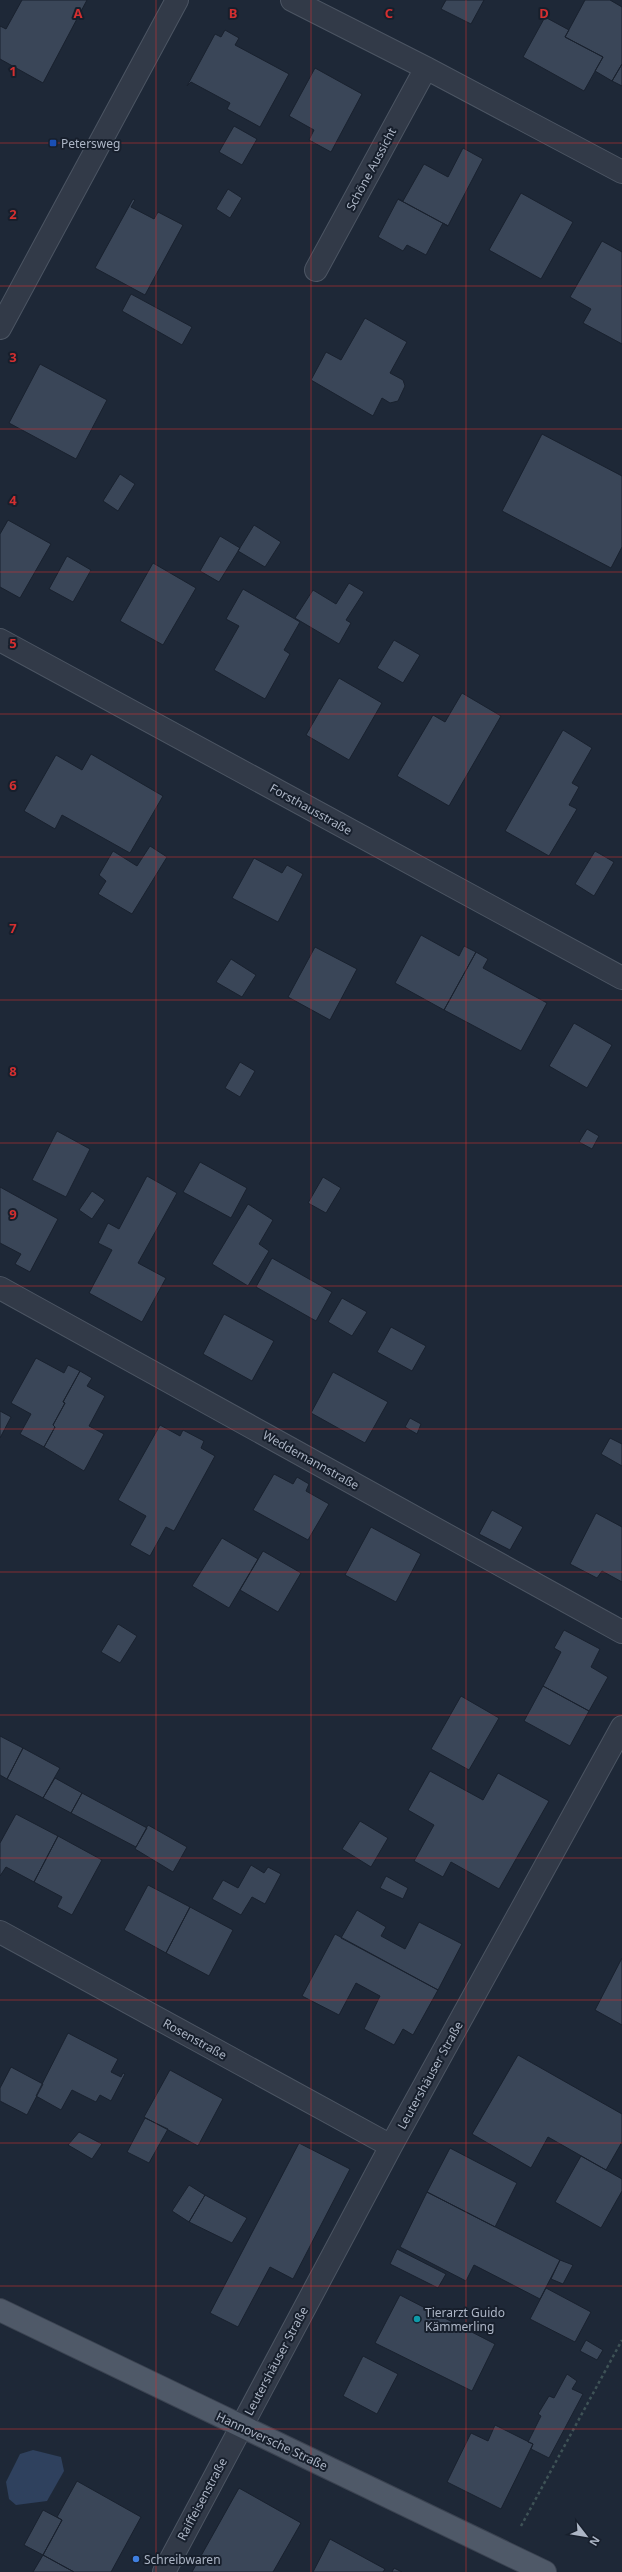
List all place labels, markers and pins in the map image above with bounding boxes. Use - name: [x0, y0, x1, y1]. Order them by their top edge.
- place label: Petersweg: [61, 135, 120, 152]
- marker: Petersweg: [48, 138, 58, 148]
- place label: Tierarzt Guido Kämmerling: [425, 2304, 505, 2335]
- marker: Tierarzt Guido Kämmerling: [412, 2314, 422, 2324]
- place label: Schreibwaren: [144, 2551, 221, 2568]
- marker: Schreibwaren: [131, 2554, 141, 2564]

